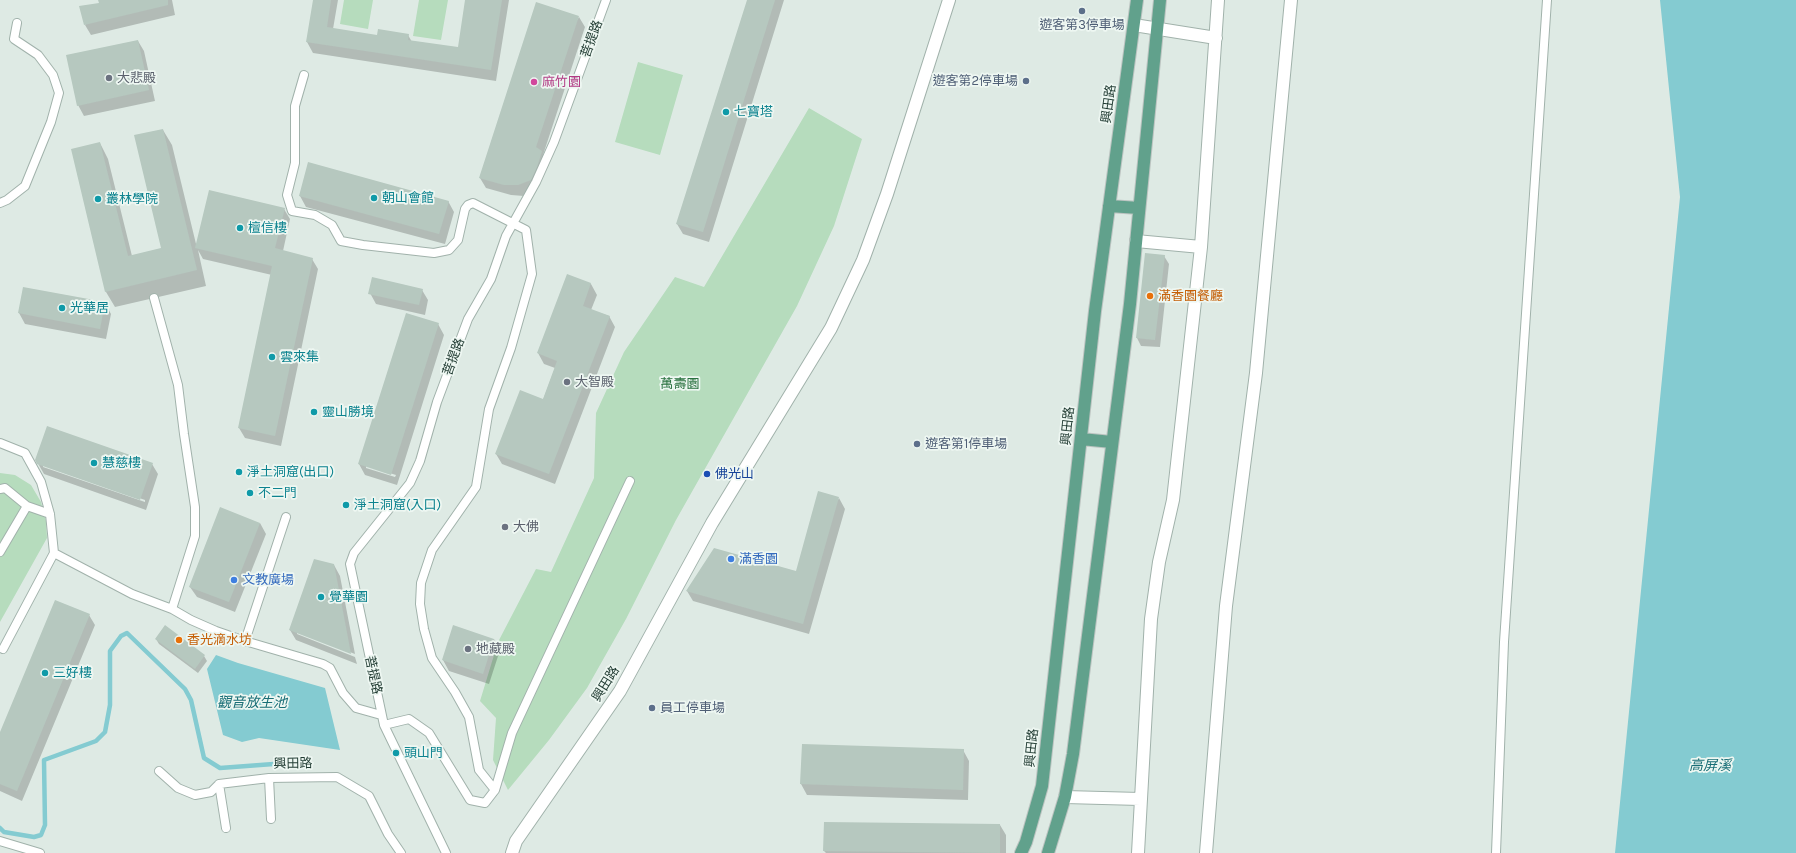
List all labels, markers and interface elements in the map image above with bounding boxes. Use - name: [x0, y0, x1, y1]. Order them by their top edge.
- marker: 遊客第3停車場: [1077, 6, 1087, 16]
- place label: 遊客第3停車場: [1039, 17, 1125, 33]
- street label: 菩提路: [578, 18, 606, 60]
- place label: 大悲殿: [117, 70, 156, 86]
- marker: 大悲殿: [104, 73, 114, 83]
- place label: 遊客第2停車場: [932, 73, 1018, 89]
- place label: 麻竹園: [542, 74, 581, 90]
- marker: 遊客第2停車場: [1021, 76, 1031, 86]
- marker: 麻竹園: [529, 77, 539, 87]
- street label: 興田路: [1099, 84, 1119, 124]
- place label: 七寶塔: [734, 104, 773, 120]
- marker: 七寶塔: [721, 107, 731, 117]
- place label: 朝山會館: [382, 190, 434, 206]
- place label: 叢林學院: [106, 191, 158, 207]
- marker: 朝山會館: [369, 193, 379, 203]
- marker: 叢林學院: [93, 194, 103, 204]
- place label: 檀信樓: [248, 220, 287, 236]
- marker: 檀信樓: [235, 223, 245, 233]
- place label: 滿香園餐廳: [1158, 288, 1223, 304]
- marker: 滿香園餐廳: [1145, 291, 1155, 301]
- place label: 光華居: [70, 300, 109, 316]
- marker: 光華居: [57, 303, 67, 313]
- street label: 菩提路: [440, 336, 468, 378]
- place label: 雲來集: [280, 349, 319, 365]
- marker: 雲來集: [267, 352, 277, 362]
- place label: 大智殿: [575, 374, 614, 390]
- park label: 萬壽園: [661, 376, 699, 392]
- marker: 大智殿: [562, 377, 572, 387]
- place label: 靈山勝境: [322, 404, 374, 420]
- street label: 興田路: [1058, 406, 1078, 446]
- marker: 靈山勝境: [309, 407, 319, 417]
- place label: 遊客第1停車場: [925, 436, 1007, 452]
- marker: 遊客第1停車場: [912, 439, 922, 449]
- place label: 慧慈樓: [102, 455, 141, 471]
- marker: 慧慈樓: [89, 458, 99, 468]
- place label: 淨土洞窟(出口): [247, 464, 334, 480]
- place label: 佛光山: [715, 466, 754, 482]
- marker: 淨土洞窟(出口): [234, 467, 244, 477]
- marker: 佛光山: [702, 469, 712, 479]
- place label: 不二門: [258, 485, 297, 501]
- marker: 不二門: [245, 488, 255, 498]
- place label: 淨土洞窟(入口): [354, 497, 441, 513]
- marker: 淨土洞窟(入口): [341, 500, 351, 510]
- place label: 大佛: [513, 519, 539, 535]
- marker: 大佛: [500, 522, 510, 532]
- place label: 滿香園: [739, 551, 778, 567]
- marker: 滿香園: [726, 554, 736, 564]
- place label: 文教廣場: [242, 572, 294, 588]
- marker: 文教廣場: [229, 575, 239, 585]
- place label: 覺華園: [329, 589, 368, 605]
- marker: 覺華園: [316, 592, 326, 602]
- place label: 香光滴水坊: [187, 632, 252, 648]
- marker: 香光滴水坊: [174, 635, 184, 645]
- place label: 地藏殿: [476, 641, 515, 657]
- marker: 地藏殿: [463, 644, 473, 654]
- street label: 菩提路: [361, 654, 385, 696]
- street label: 興田路: [589, 663, 623, 705]
- place label: 三好樓: [53, 665, 92, 681]
- marker: 三好樓: [40, 668, 50, 678]
- water label: 觀音放生池: [217, 695, 287, 711]
- place label: 員工停車場: [660, 700, 725, 716]
- marker: 員工停車場: [647, 703, 657, 713]
- street label: 興田路: [1022, 728, 1042, 768]
- place label: 頭山門: [404, 745, 443, 761]
- marker: 頭山門: [391, 748, 401, 758]
- street label: 興田路: [273, 756, 313, 772]
- water label: 高屏溪: [1689, 758, 1731, 774]

